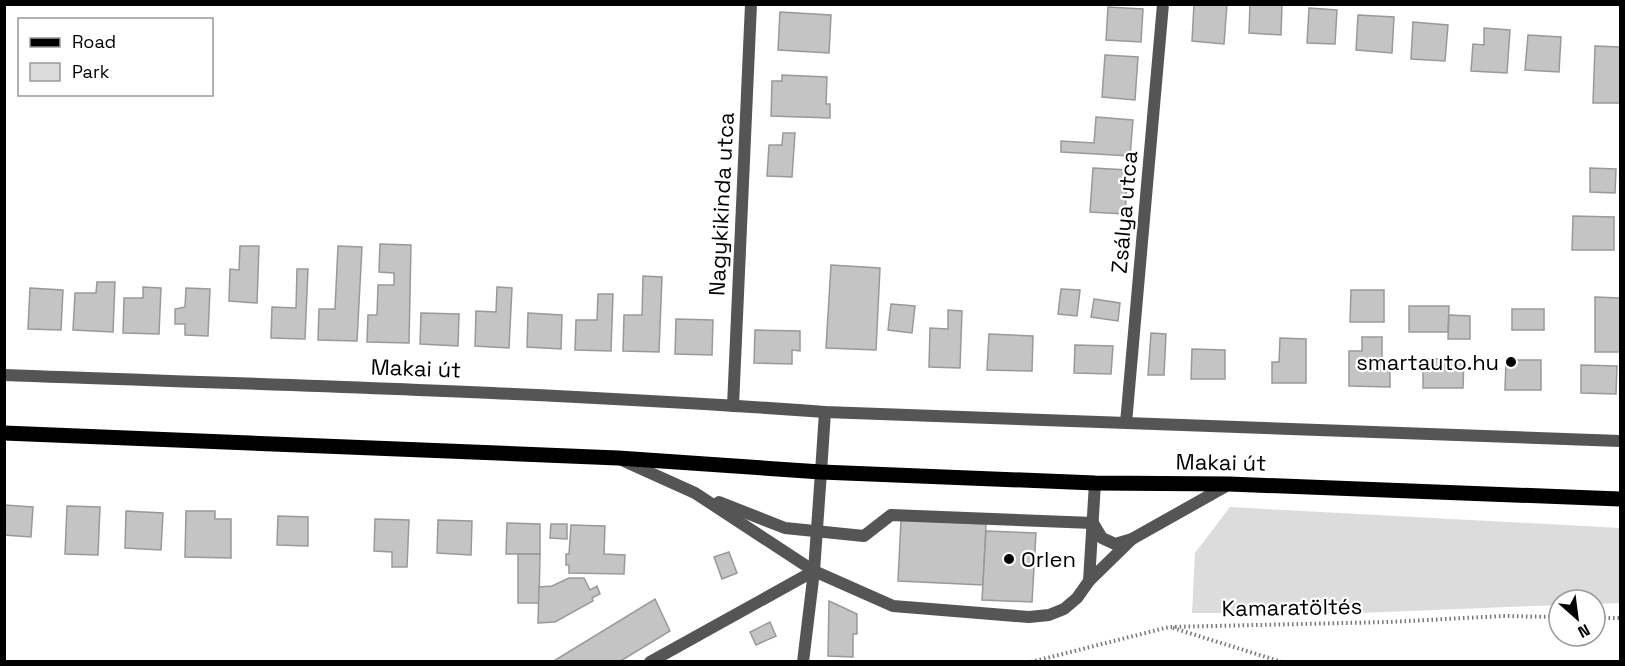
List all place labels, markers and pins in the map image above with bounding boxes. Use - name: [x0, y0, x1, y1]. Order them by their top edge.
- place label: smartauto.hu: [1356, 348, 1499, 376]
- marker: smartauto.hu: [1504, 355, 1518, 369]
- place label: Orlen: [1021, 545, 1076, 573]
- marker: Orlen: [1002, 552, 1016, 566]

